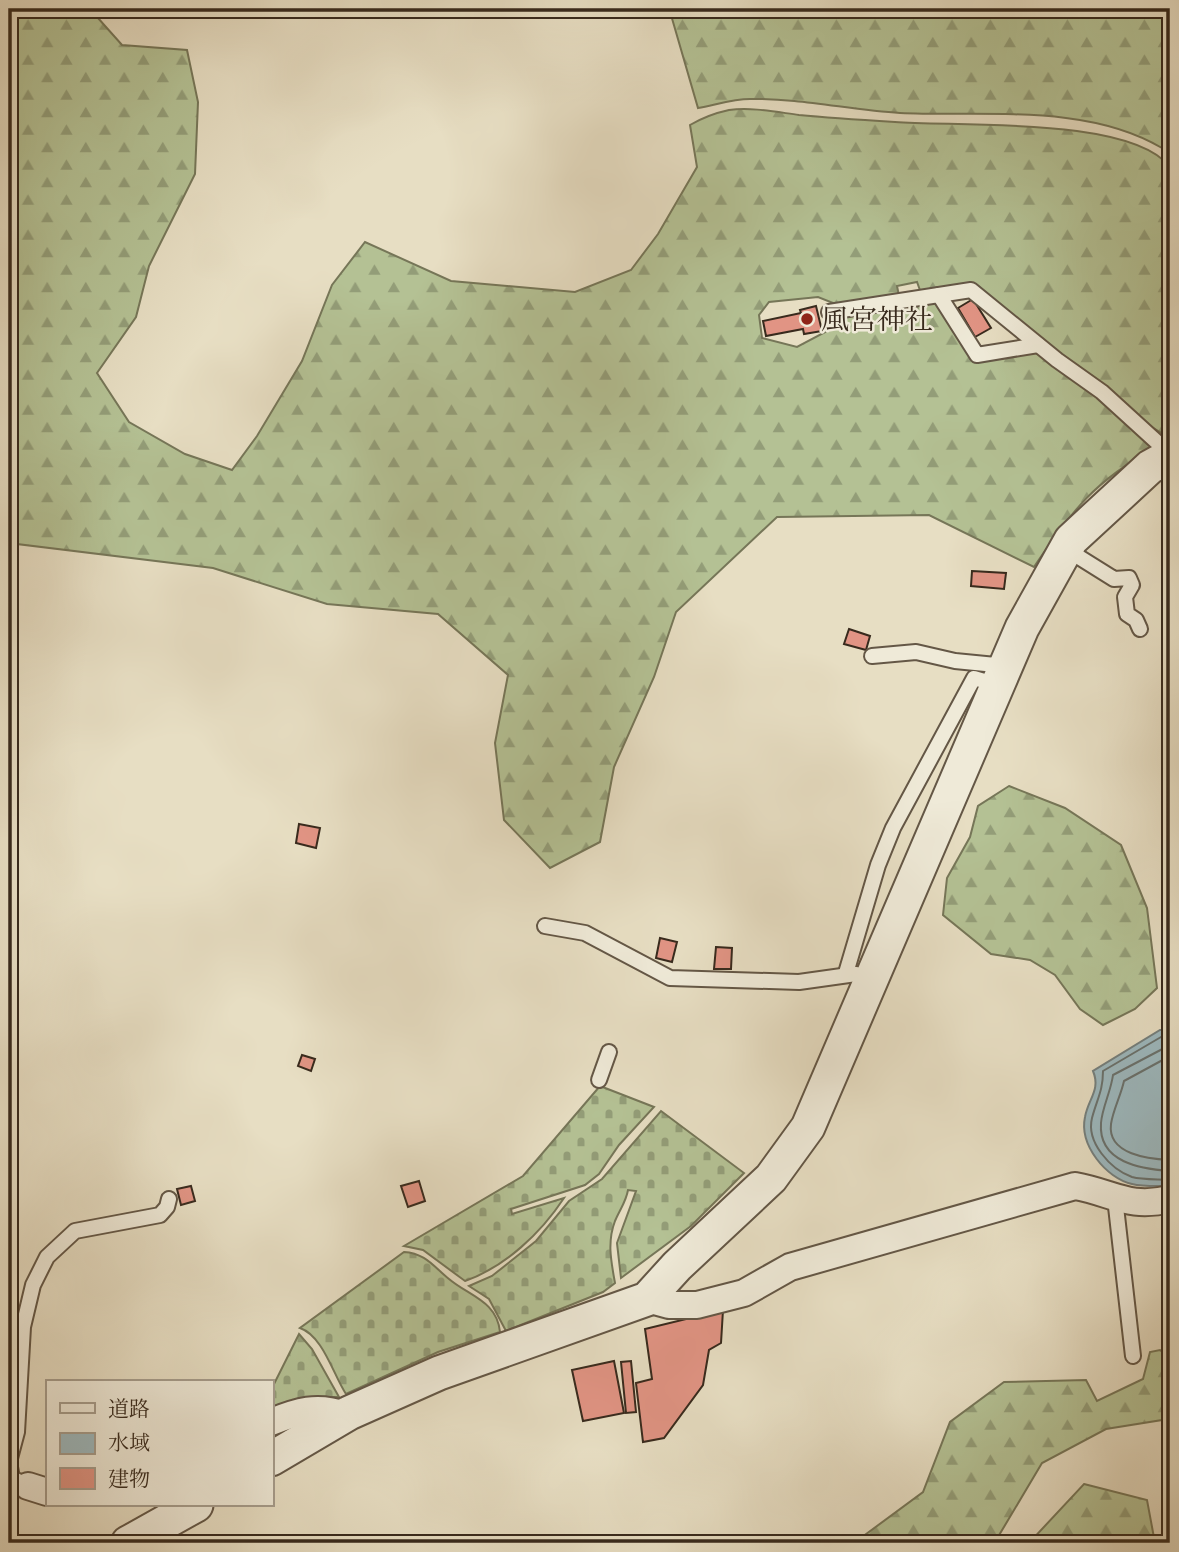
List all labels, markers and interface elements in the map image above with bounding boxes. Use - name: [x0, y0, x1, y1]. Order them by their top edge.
- place label: 風宮神社: [821, 301, 933, 337]
- marker: 風宮神社: [799, 311, 815, 327]
- legend: [46, 1380, 273, 1506]
- text: 道路: [108, 1395, 150, 1422]
- text: 水域: [108, 1429, 150, 1456]
- text: 建物: [108, 1465, 150, 1492]

